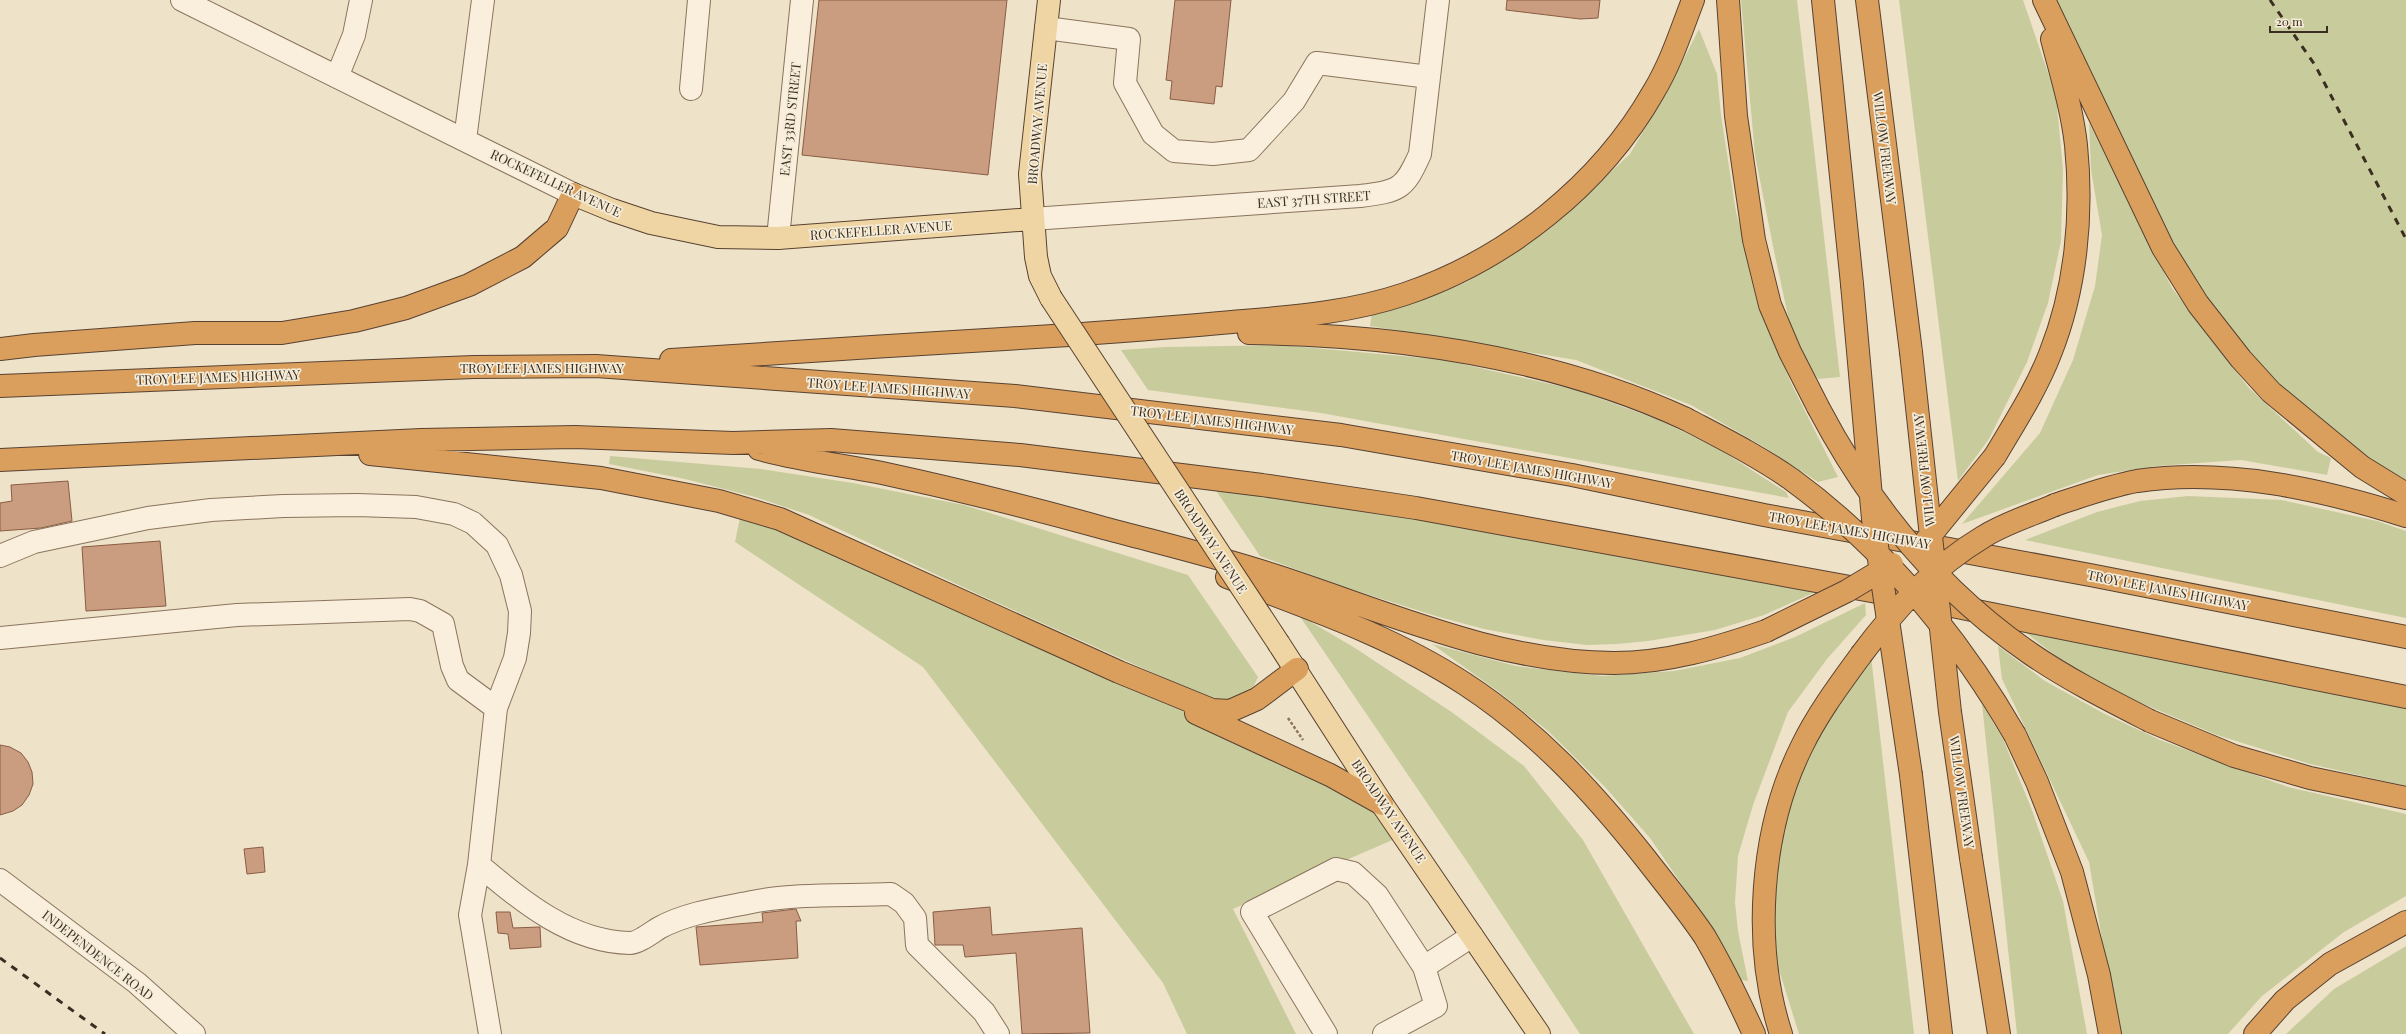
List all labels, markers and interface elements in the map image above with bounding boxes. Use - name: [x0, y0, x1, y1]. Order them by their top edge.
- scale bar: [2270, 8, 2327, 34]
- text: 20 m: [2276, 13, 2303, 29]
- street label: EAST 33RD STREET: [775, 61, 804, 177]
- street label: BROADWAY AVENUE: [1023, 63, 1050, 185]
- street label: WILLOW FREEWAY: [1870, 90, 1901, 206]
- street label: ROCKEFELLER AVENUE: [488, 145, 625, 220]
- street label: EAST 37TH STREET: [1257, 186, 1371, 211]
- street label: ROCKEFELLER AVENUE: [809, 216, 953, 243]
- street label: TROY LEE JAMES HIGHWAY: [460, 359, 624, 376]
- street label: TROY LEE JAMES HIGHWAY: [136, 365, 301, 388]
- street label: TROY LEE JAMES HIGHWAY: [807, 373, 972, 402]
- street label: TROY LEE JAMES HIGHWAY: [1130, 401, 1295, 438]
- street label: WILLOW FREEWAY: [1909, 412, 1938, 528]
- street label: TROY LEE JAMES HIGHWAY: [1450, 446, 1615, 491]
- street label: BROADWAY AVENUE: [1171, 485, 1252, 596]
- street label: TROY LEE JAMES HIGHWAY: [1768, 507, 1933, 552]
- street label: TROY LEE JAMES HIGHWAY: [2086, 566, 2251, 614]
- street label: WILLOW FREEWAY: [1946, 734, 1979, 850]
- street label: BROADWAY AVENUE: [1348, 756, 1430, 866]
- street label: INDEPENDENCE ROAD: [39, 906, 158, 1003]

